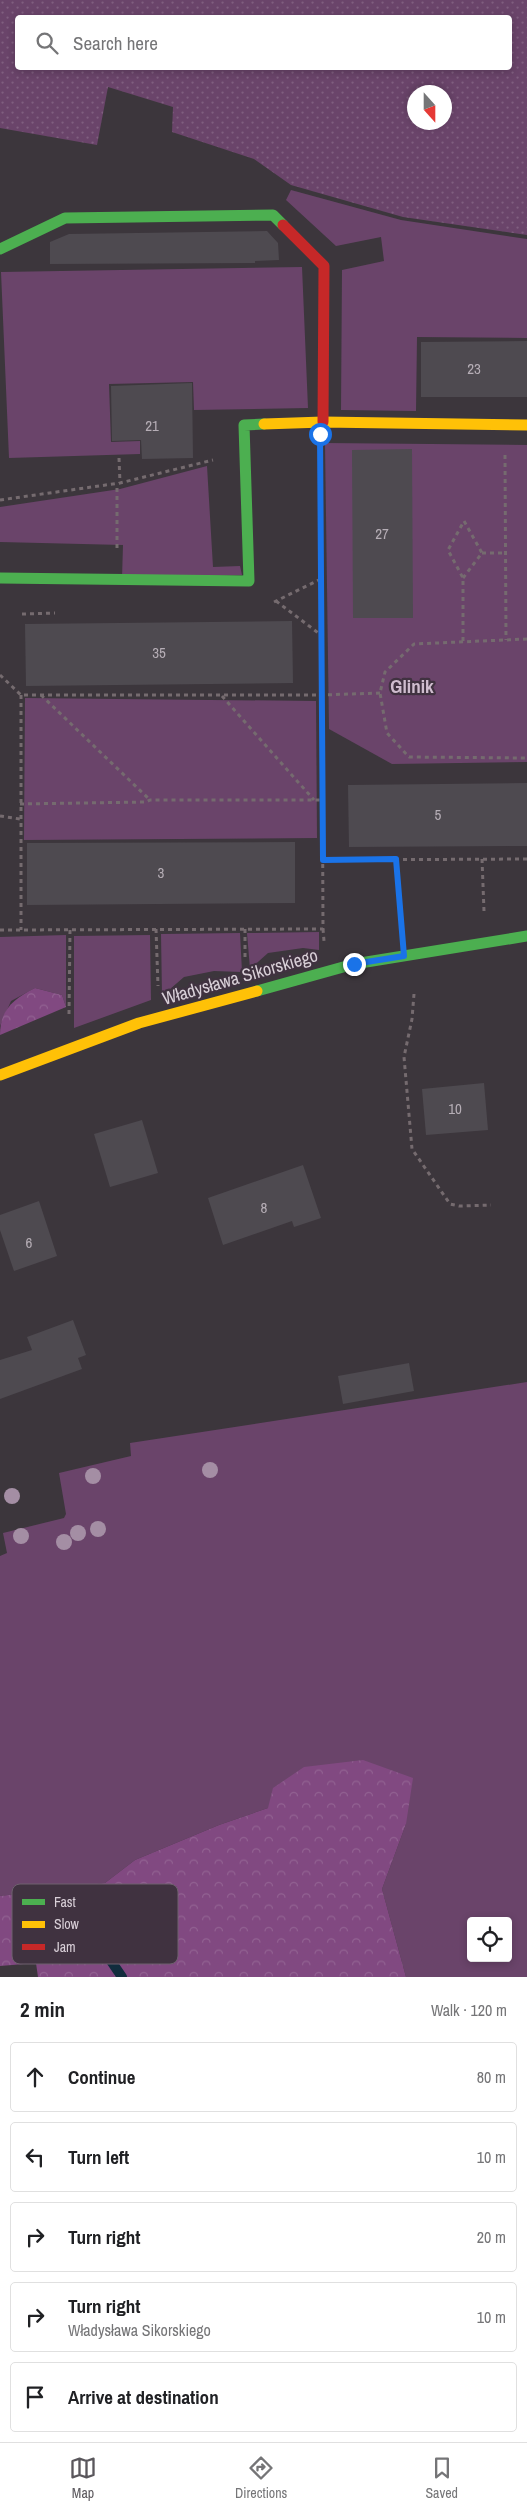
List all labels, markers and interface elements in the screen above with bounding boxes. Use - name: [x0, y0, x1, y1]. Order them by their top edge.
- search box: [15, 15, 512, 70]
- icon: search: [33, 29, 61, 57]
- text: Search here: [73, 30, 158, 56]
- north arrow: [407, 85, 452, 130]
- house number: 23: [467, 358, 481, 379]
- house number: 21: [145, 415, 159, 436]
- route start: [309, 423, 332, 446]
- house number: 27: [375, 523, 389, 544]
- house number: 35: [152, 642, 166, 663]
- district label: Glinik: [390, 673, 434, 699]
- house number: 5: [435, 804, 442, 825]
- house number: 3: [158, 862, 165, 883]
- street label: Władysława Sikorskiego: [159, 942, 321, 1011]
- route end: [343, 953, 366, 976]
- house number: 10: [448, 1098, 462, 1119]
- house number: 8: [261, 1197, 268, 1218]
- house number: 6: [26, 1232, 33, 1253]
- legend: [12, 1884, 178, 1964]
- text: Fast: [54, 1893, 76, 1911]
- text: Slow: [54, 1915, 80, 1933]
- map controls: [467, 1917, 512, 1962]
- button: locate: [467, 1917, 512, 1962]
- text: Jam: [54, 1938, 76, 1956]
- text: 2 min: [20, 1995, 65, 2024]
- text: Walk · 120 m: [431, 1999, 507, 2021]
- icon: ahead: [21, 2063, 49, 2091]
- text: Continue: [68, 2064, 136, 2090]
- text: 80 m: [477, 2066, 506, 2088]
- icon: left: [21, 2143, 49, 2171]
- text: Turn left: [68, 2144, 129, 2170]
- text: 10 m: [477, 2146, 506, 2168]
- icon: right: [21, 2223, 49, 2251]
- text: Turn right: [68, 2224, 140, 2250]
- text: 20 m: [477, 2226, 506, 2248]
- text: Turn right: [68, 2293, 140, 2319]
- icon: right: [21, 2303, 49, 2331]
- text: 10 m: [477, 2306, 506, 2328]
- text: Władysława Sikorskiego: [68, 2319, 211, 2341]
- icon: arrive: [21, 2383, 49, 2411]
- text: Arrive at destination: [68, 2384, 219, 2410]
- tab: Map: [69, 2454, 97, 2502]
- tab: Directions: [235, 2454, 287, 2502]
- tab: Saved: [425, 2454, 458, 2502]

